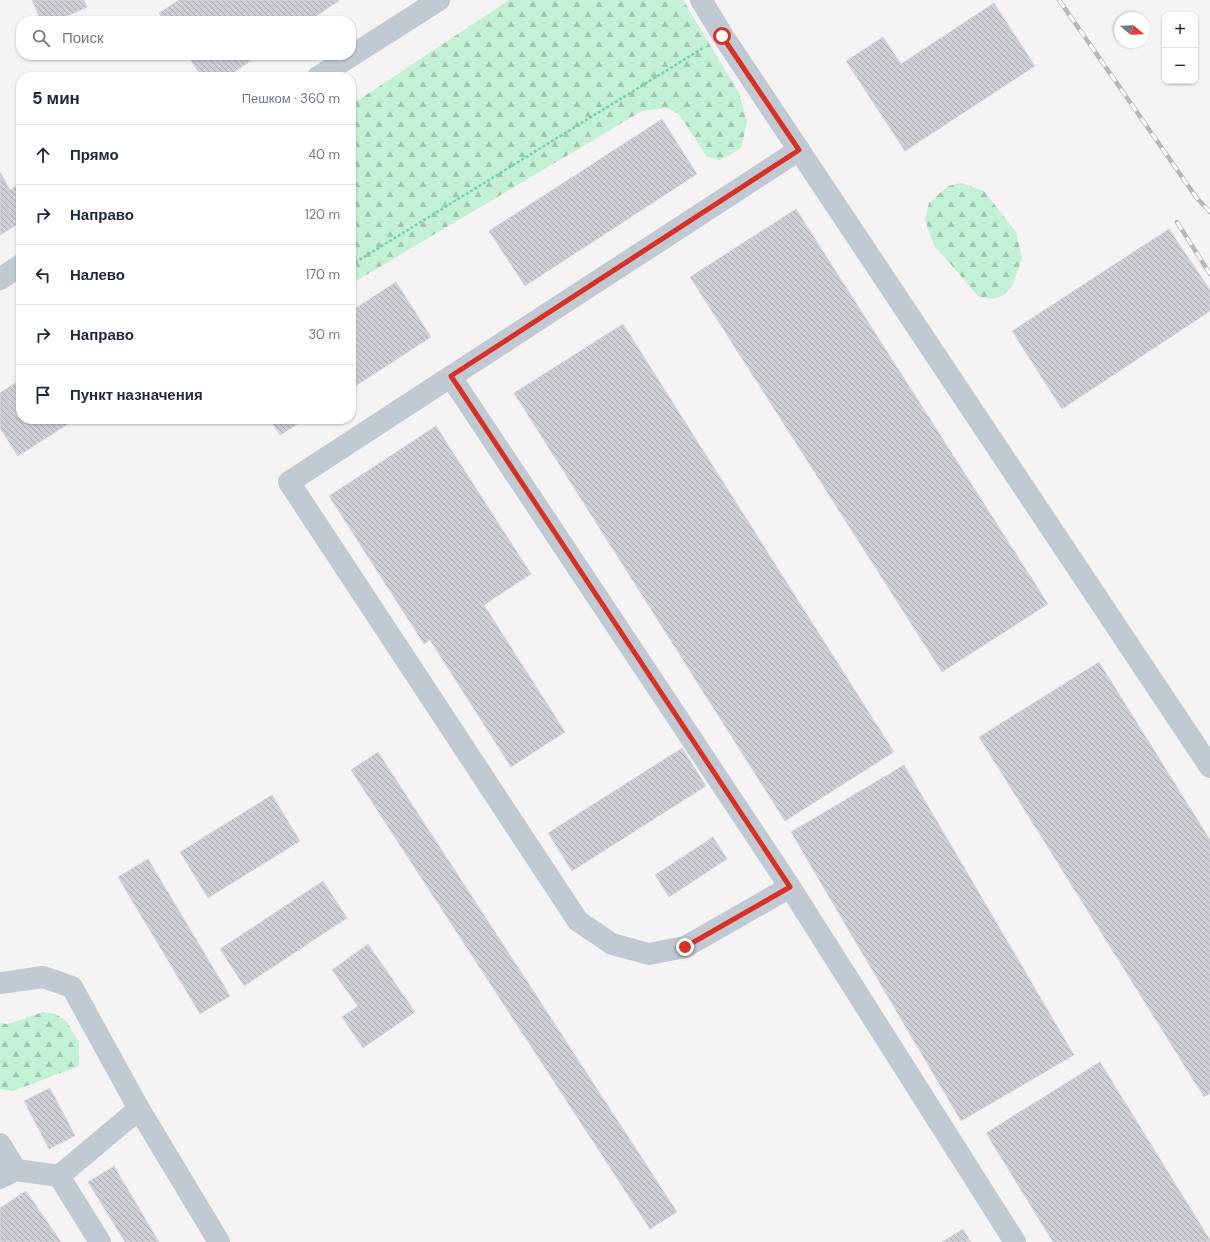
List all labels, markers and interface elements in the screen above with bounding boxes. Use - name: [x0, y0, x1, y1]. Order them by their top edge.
- north arrow: [1114, 12, 1150, 48]
- map controls: [1162, 12, 1198, 84]
- button: +: [1162, 12, 1198, 48]
- search box: [16, 16, 356, 60]
- icon: search: [30, 27, 52, 49]
- route start: [713, 27, 731, 45]
- text: Поиск: [62, 28, 104, 48]
- button: −: [1162, 48, 1198, 84]
- text: 5 мин: [32, 87, 80, 109]
- text: Пешком · 360 m: [242, 90, 340, 107]
- icon: ahead: [32, 144, 54, 166]
- text: Прямо: [70, 145, 119, 165]
- text: 40 m: [308, 146, 340, 163]
- icon: right: [32, 204, 54, 226]
- text: Направо: [70, 205, 134, 225]
- text: 120 m: [305, 206, 340, 223]
- icon: left: [32, 264, 54, 286]
- text: Налево: [70, 265, 125, 285]
- text: 170 m: [305, 266, 340, 283]
- icon: right: [32, 324, 54, 346]
- text: Направо: [70, 325, 134, 345]
- text: 30 m: [308, 326, 340, 343]
- icon: arrive: [32, 384, 54, 406]
- text: Пункт назначения: [70, 385, 203, 405]
- route end: [676, 938, 694, 956]

